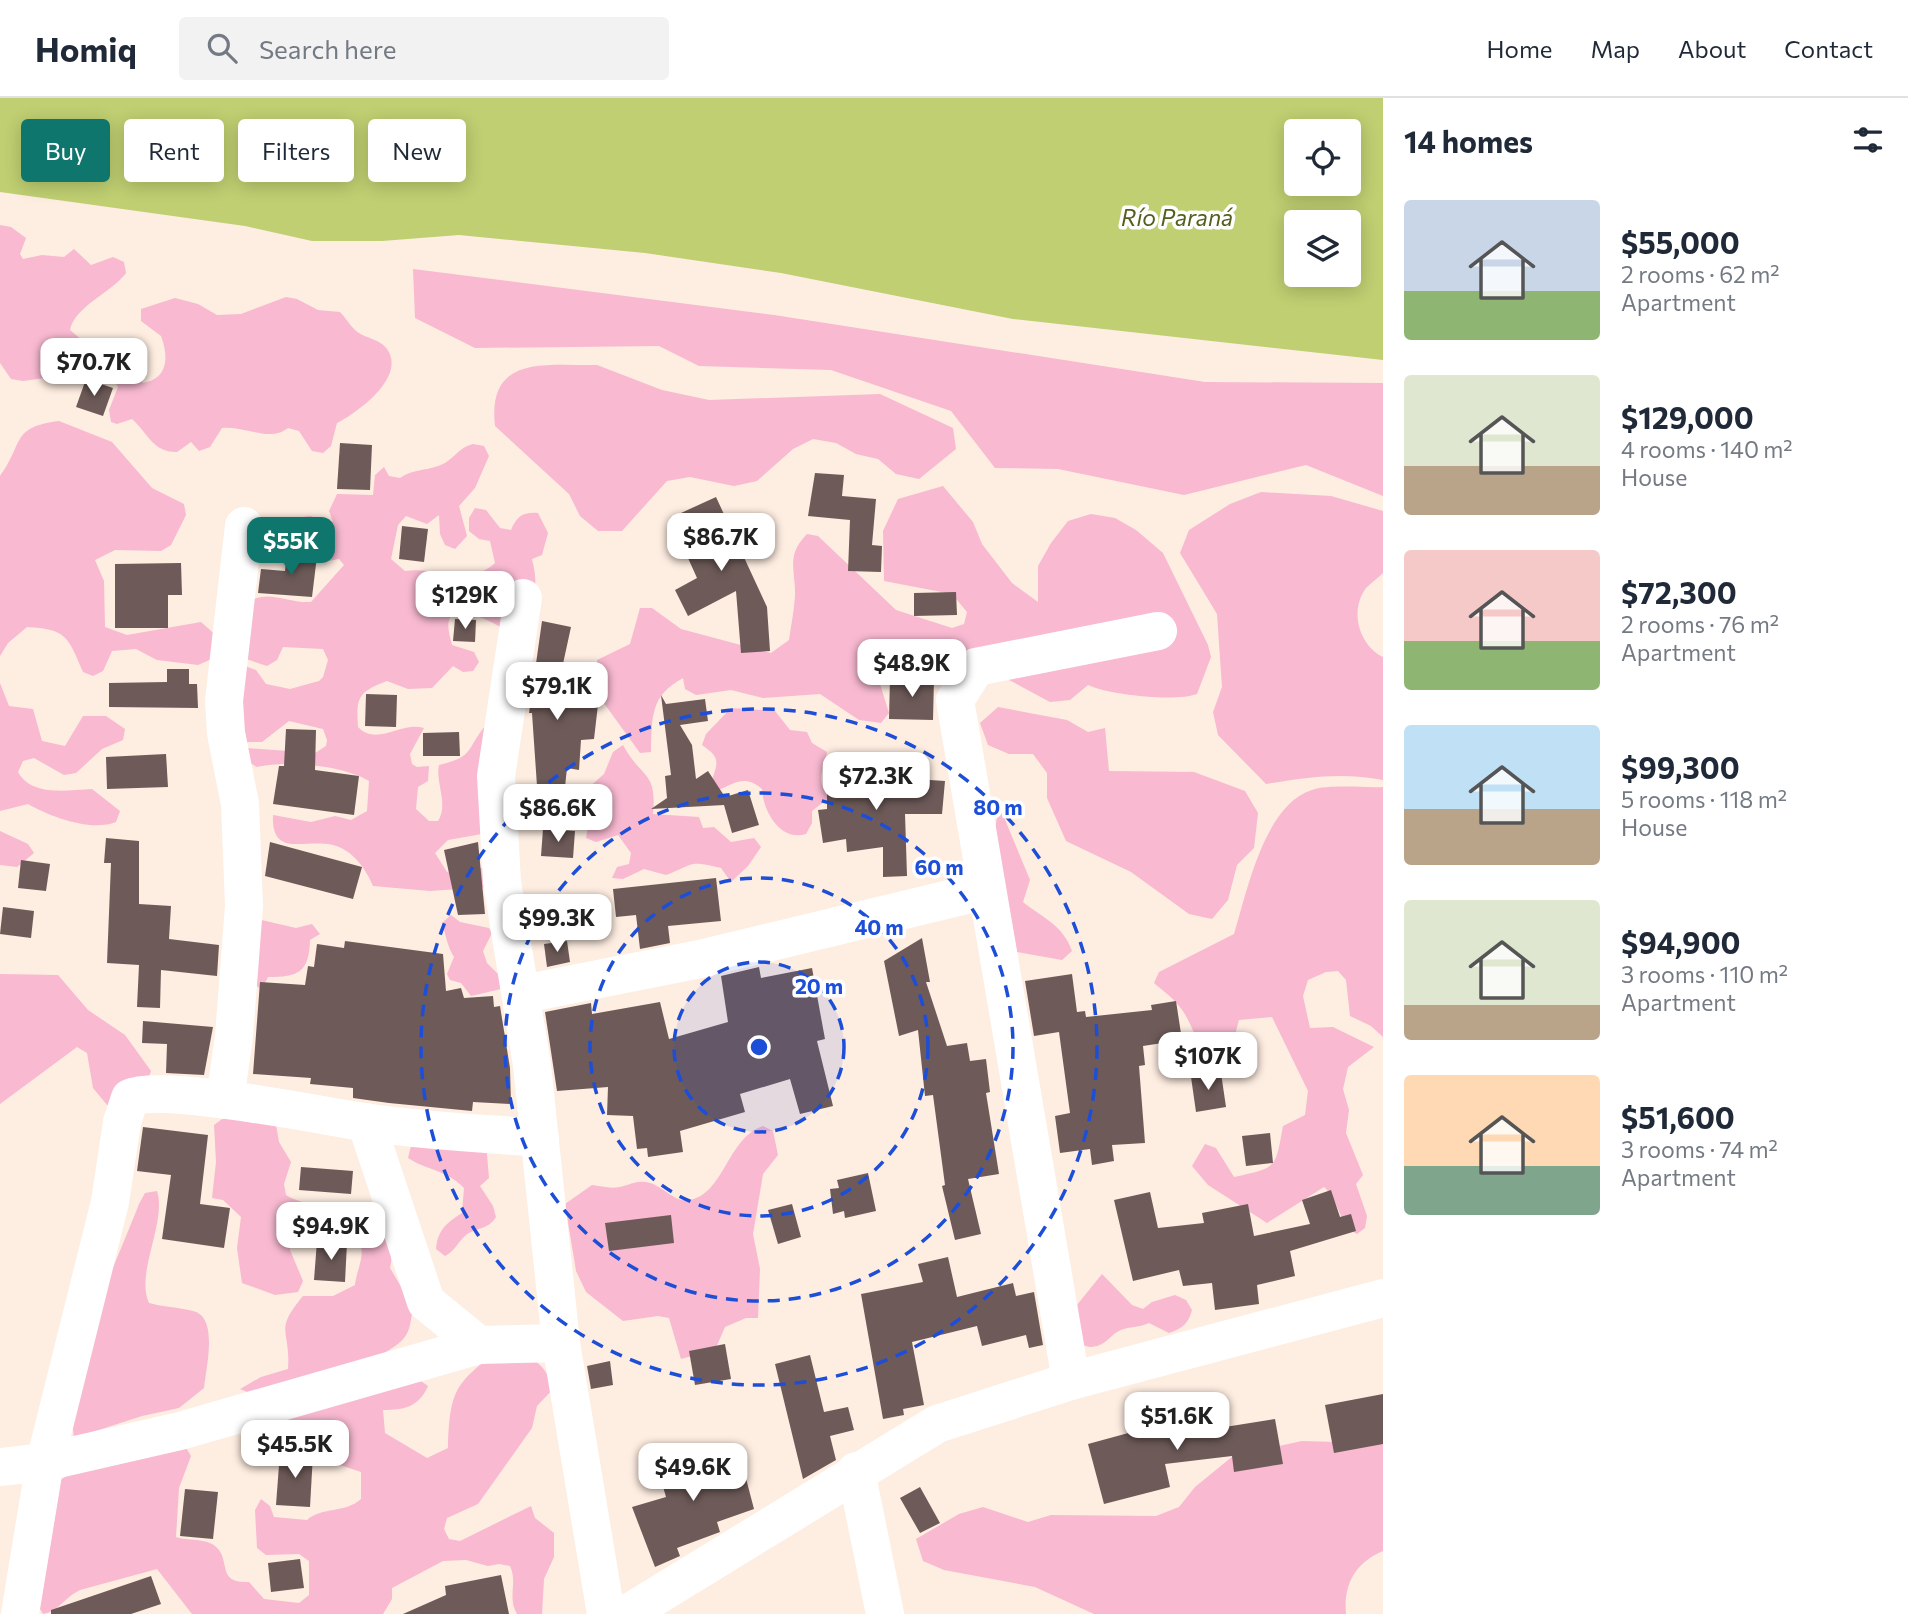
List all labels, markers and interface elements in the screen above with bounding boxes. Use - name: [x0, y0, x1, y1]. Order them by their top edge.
- search box: [179, 17, 669, 80]
- text: Homiq: [35, 28, 137, 69]
- icon: search: [203, 29, 241, 67]
- text: Search here: [259, 33, 396, 64]
- text: Home: [1487, 34, 1553, 63]
- text: Map: [1591, 34, 1640, 63]
- text: About: [1678, 34, 1746, 63]
- text: Contact: [1784, 34, 1873, 63]
- chip: Buy: [21, 119, 110, 182]
- chip: Rent: [124, 119, 224, 182]
- chip: Filters: [238, 119, 354, 182]
- chip: New: [368, 119, 466, 182]
- map controls: [1284, 119, 1361, 287]
- button: locate: [1284, 119, 1361, 196]
- icon: filters: [1849, 121, 1887, 159]
- text: 14 homes: [1404, 122, 1533, 159]
- water label: Río Paraná: [1121, 203, 1234, 231]
- button: layers: [1284, 210, 1361, 287]
- text: $55,000: [1621, 223, 1740, 260]
- icon: home: [1460, 228, 1544, 312]
- text: 2 rooms · 62 m²: [1621, 260, 1780, 288]
- text: Apartment: [1621, 288, 1736, 316]
- pin: $70.7K: [37, 338, 151, 398]
- text: $70.7K: [56, 347, 132, 375]
- text: $129,000: [1621, 398, 1754, 435]
- icon: home: [1460, 403, 1544, 487]
- text: 4 rooms · 140 m²: [1621, 435, 1793, 463]
- text: House: [1621, 463, 1687, 491]
- pin: $86.7K: [664, 514, 778, 573]
- pin: $55K: [250, 518, 332, 577]
- text: $86.7K: [683, 522, 759, 550]
- text: $55K: [263, 526, 319, 554]
- pin: $129K: [416, 572, 514, 631]
- text: $72,300: [1621, 573, 1737, 610]
- icon: home: [1460, 578, 1544, 662]
- text: $129K: [432, 580, 498, 608]
- text: 2 rooms · 76 m²: [1621, 610, 1779, 638]
- text: Apartment: [1621, 638, 1736, 666]
- pin: $48.9K: [855, 640, 969, 699]
- text: $48.9K: [873, 648, 951, 676]
- pin: $79.1K: [500, 662, 614, 722]
- text: $79.1K: [522, 671, 592, 699]
- text: $99,300: [1621, 748, 1740, 785]
- pin: $72.3K: [819, 752, 933, 812]
- icon: home: [1460, 753, 1544, 837]
- text: $72.3K: [839, 761, 913, 789]
- pin: $86.6K: [501, 784, 615, 844]
- text: 5 rooms · 118 m²: [1621, 785, 1787, 813]
- text: $86.6K: [519, 793, 597, 821]
- text: 80 m: [973, 794, 1023, 819]
- text: House: [1621, 813, 1687, 841]
- text: 60 m: [914, 854, 964, 879]
- pin: $99.3K: [500, 894, 614, 954]
- text: $99.3K: [519, 903, 595, 931]
- text: 40 m: [854, 914, 904, 939]
- text: $94,900: [1621, 923, 1741, 960]
- icon: home: [1460, 928, 1544, 1012]
- text: 3 rooms · 110 m²: [1621, 960, 1788, 988]
- text: 20 m: [795, 973, 843, 998]
- text: Apartment: [1621, 988, 1736, 1016]
- pin: $107K: [1159, 1032, 1257, 1092]
- centre of rings: [747, 1035, 771, 1059]
- text: $107K: [1174, 1041, 1242, 1069]
- text: $51,600: [1621, 1098, 1735, 1135]
- icon: home: [1460, 1103, 1544, 1187]
- text: 3 rooms · 74 m²: [1621, 1135, 1778, 1163]
- text: Apartment: [1621, 1163, 1736, 1191]
- pin: $94.9K: [274, 1202, 388, 1262]
- text: $94.9K: [292, 1211, 370, 1239]
- pin: $51.6K: [1120, 1392, 1234, 1452]
- text: $51.6K: [1140, 1401, 1214, 1429]
- pin: $45.5K: [238, 1420, 352, 1480]
- text: $45.5K: [257, 1429, 333, 1457]
- pin: $49.6K: [636, 1444, 750, 1503]
- text: $49.6K: [654, 1452, 732, 1480]

